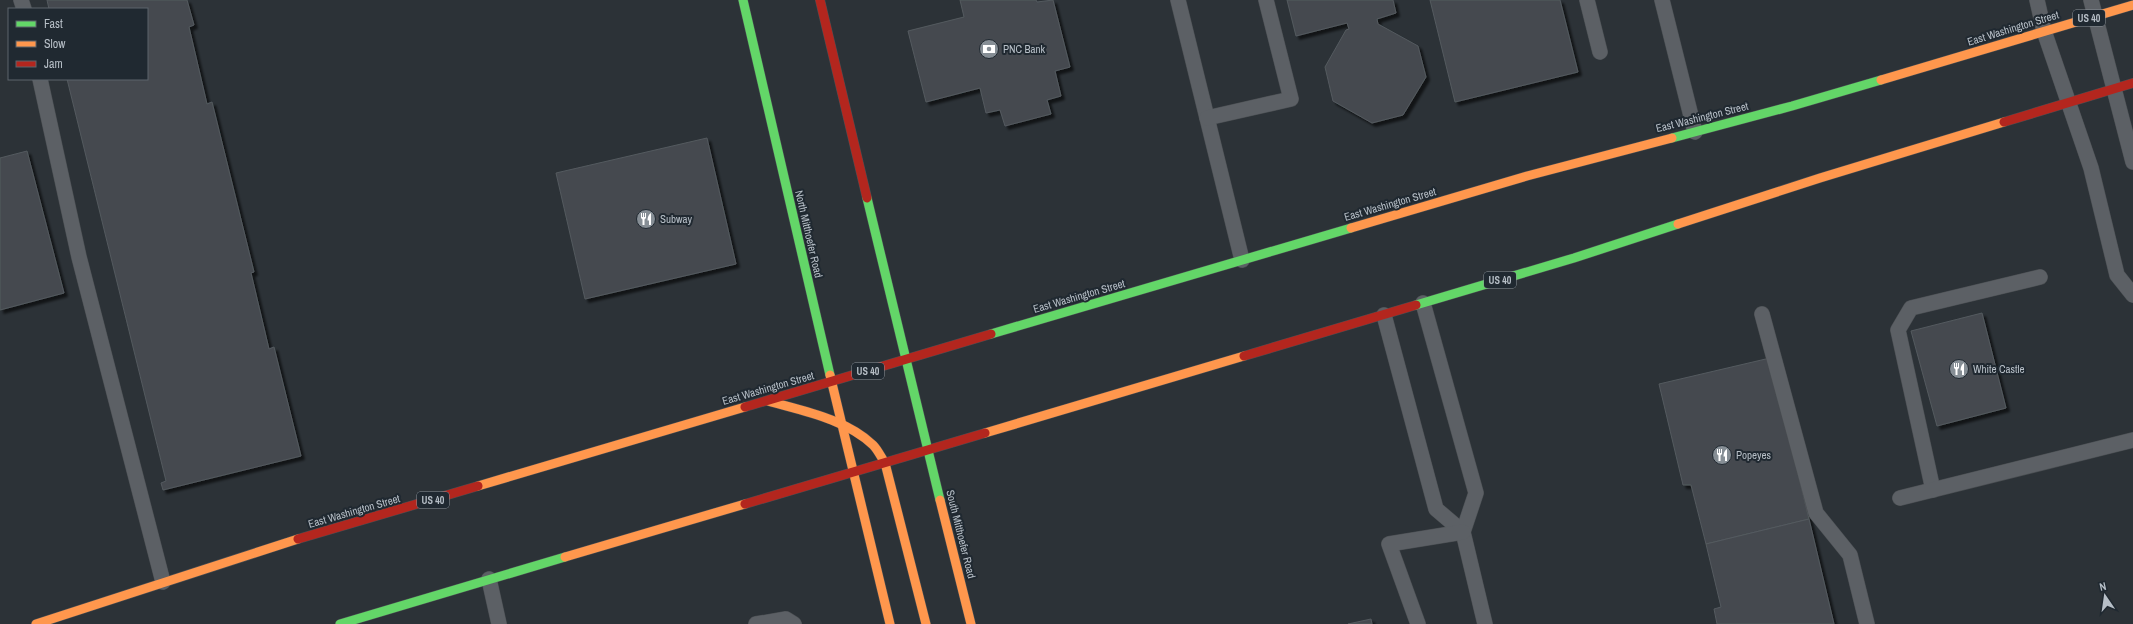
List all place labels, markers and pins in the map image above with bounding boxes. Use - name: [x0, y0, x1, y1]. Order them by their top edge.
- bank icon: PNC Bank: [978, 38, 1000, 60]
- place label: PNC Bank: [1003, 42, 1046, 56]
- restaurant icon: Subway: [635, 208, 657, 230]
- place label: Subway: [660, 212, 693, 226]
- restaurant icon: White Castle: [1948, 358, 1970, 380]
- place label: White Castle: [1973, 362, 2025, 376]
- restaurant icon: Popeyes: [1711, 444, 1733, 466]
- place label: Popeyes: [1736, 448, 1772, 462]

